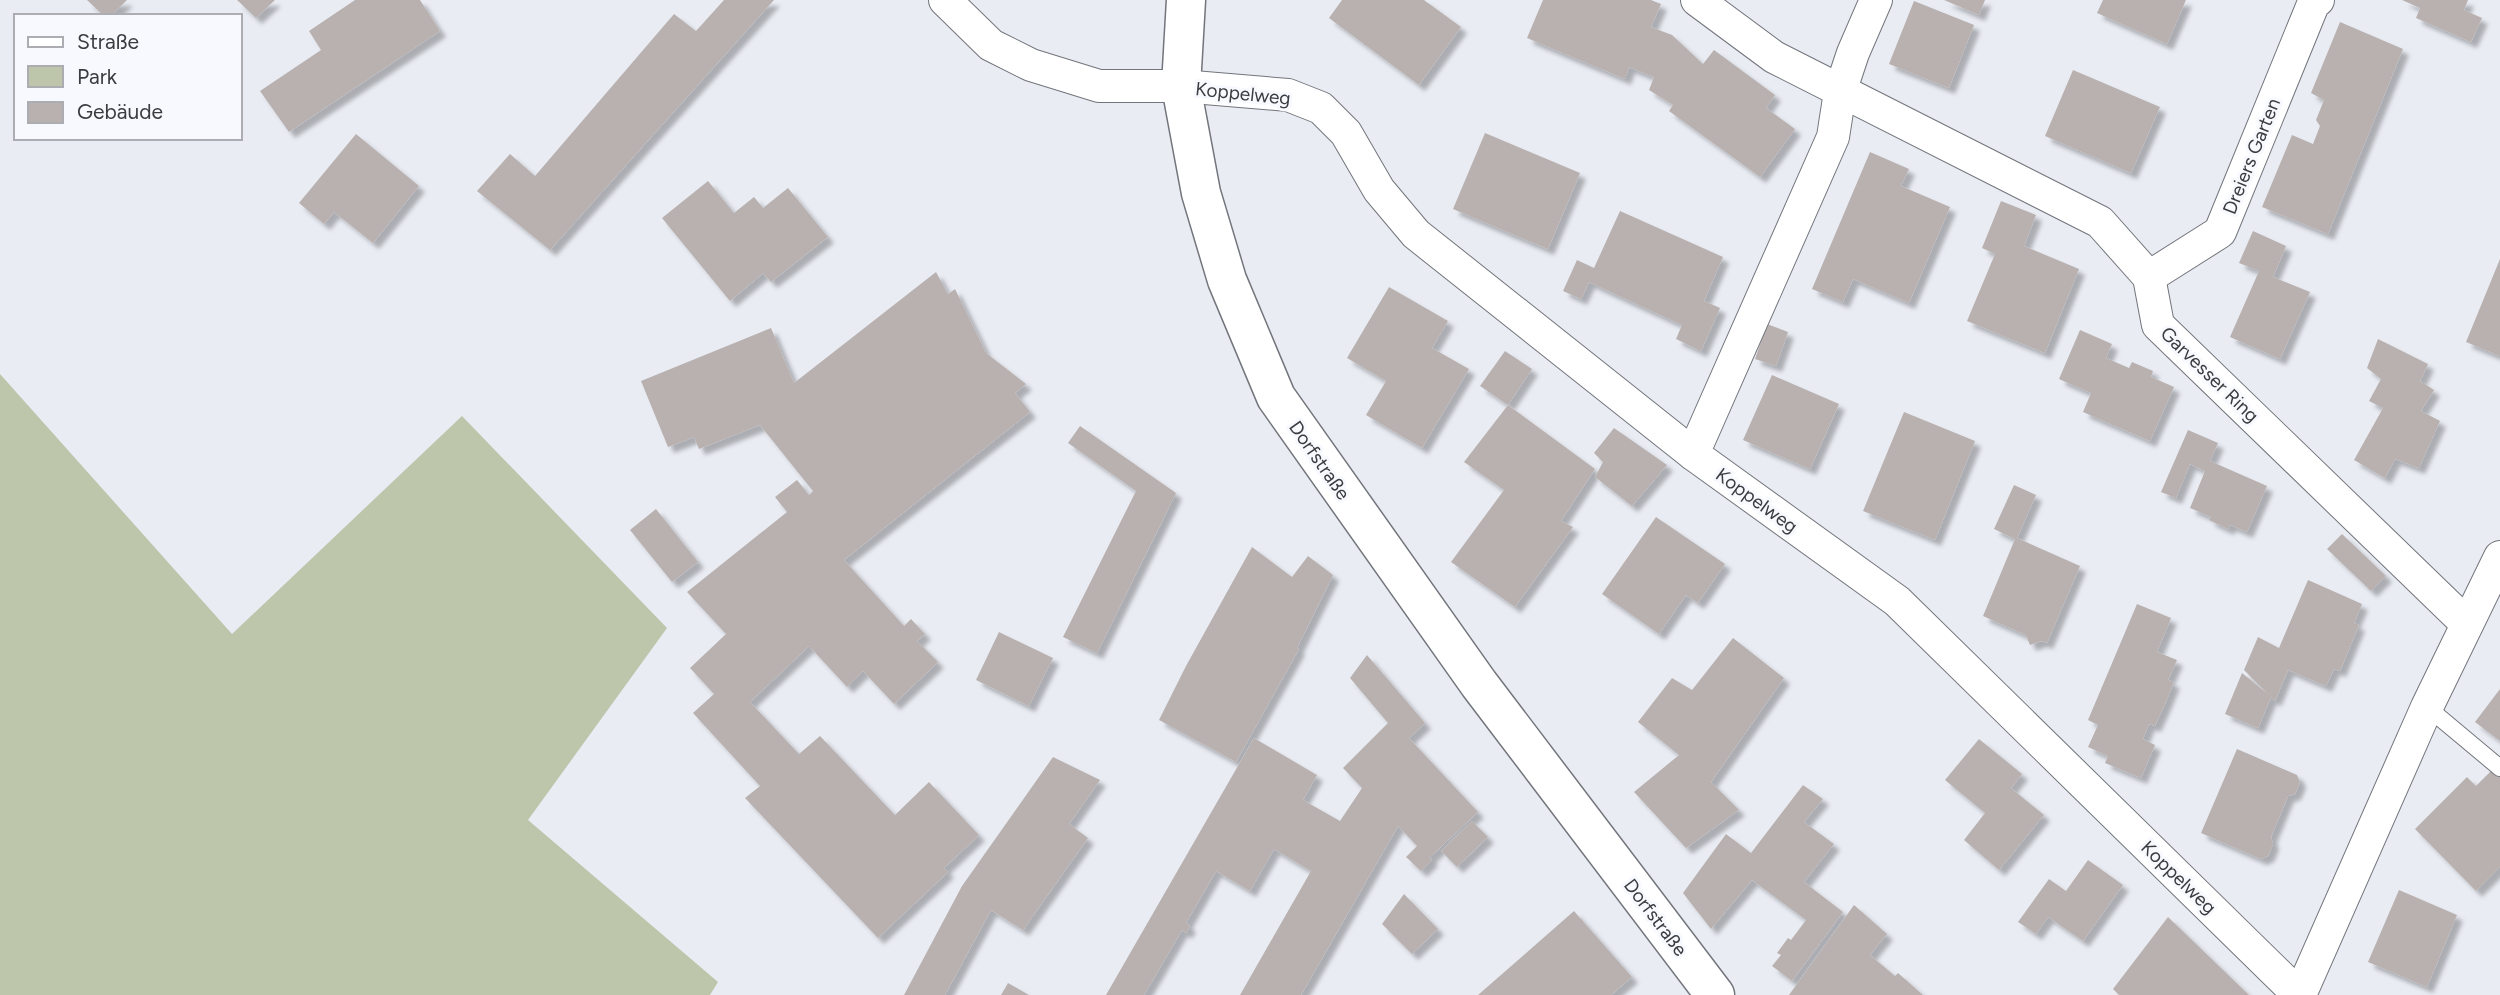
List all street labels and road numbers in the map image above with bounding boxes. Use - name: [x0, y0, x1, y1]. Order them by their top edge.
- street label: Koppelweg: [1194, 77, 1292, 110]
- street label: Dreiers Garten: [2218, 95, 2285, 218]
- street label: Garvesser Ring: [2156, 322, 2264, 427]
- street label: Dorfstraße: [1284, 417, 1355, 504]
- street label: Koppelweg: [1711, 463, 1802, 538]
- street label: Koppelweg: [2136, 836, 2221, 919]
- street label: Dorfstraße: [1619, 874, 1692, 960]

